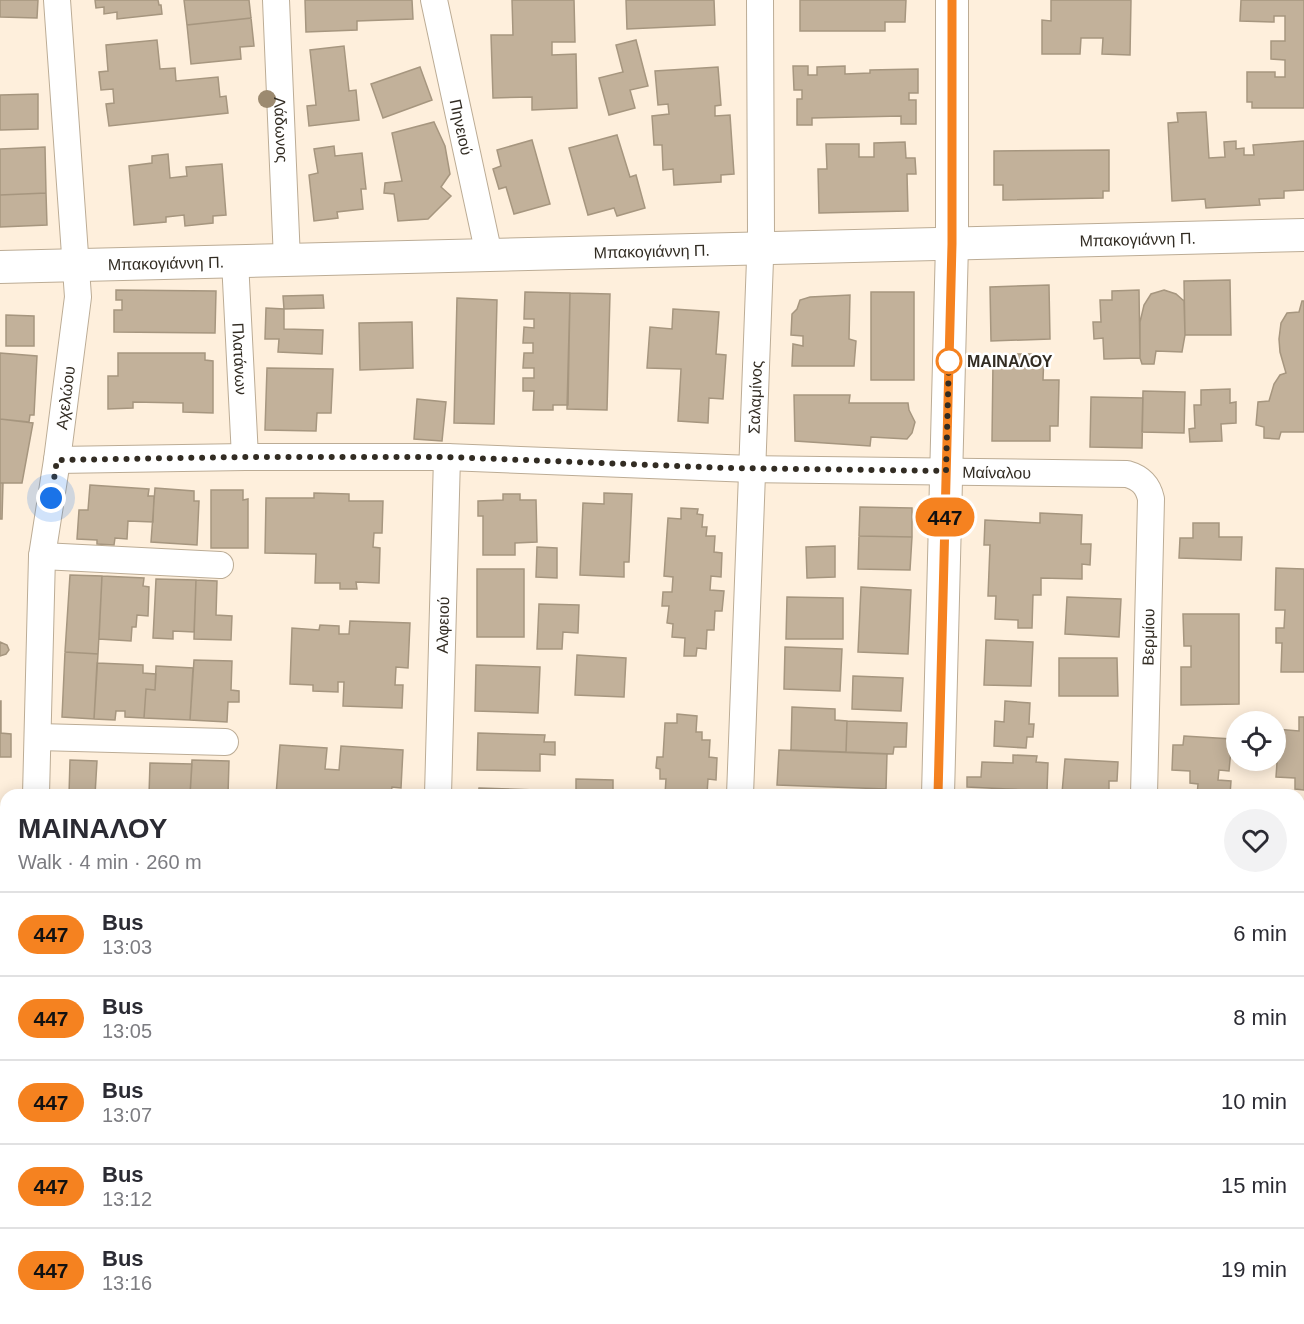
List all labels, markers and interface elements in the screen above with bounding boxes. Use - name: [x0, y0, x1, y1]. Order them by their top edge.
- street label: Λάδωνος: [271, 97, 291, 164]
- street label: Πηνειού: [447, 98, 475, 157]
- street label: Μπακογιάννη Π.: [1079, 230, 1196, 250]
- street label: Μπακογιάννη Π.: [593, 242, 710, 261]
- street label: Μπακογιάννη Π.: [108, 254, 224, 273]
- street label: Πλατάνων: [229, 322, 250, 395]
- marker: ΜΑΙΝΑΛΟΥ: [936, 348, 962, 374]
- place label: ΜΑΙΝΑΛΟΥ: [967, 353, 1053, 370]
- street label: Σαλαμίνος: [745, 360, 765, 434]
- street label: Αχελώου: [53, 365, 78, 431]
- street label: Μαίναλου: [962, 464, 1031, 482]
- your location: [36, 483, 66, 513]
- line badge: 447: [910, 498, 980, 536]
- text: 447: [927, 506, 963, 529]
- street label: Αλφειού: [434, 596, 452, 654]
- street label: Βερμίου: [1140, 608, 1157, 666]
- map controls: [1226, 711, 1286, 771]
- button: locate: [1226, 711, 1286, 771]
- button: heart: [1224, 809, 1287, 872]
- text: ΜΑΙΝΑΛΟΥ: [18, 813, 167, 844]
- text: Walk · 4 min · 260 m: [18, 851, 202, 873]
- text: Bus: [102, 910, 144, 935]
- text: 6 min: [1233, 921, 1287, 946]
- text: 447: [33, 923, 69, 946]
- text: 13:03: [102, 936, 152, 958]
- text: Bus: [102, 994, 144, 1019]
- text: 8 min: [1233, 1005, 1287, 1030]
- text: 447: [33, 1007, 69, 1030]
- text: 13:05: [102, 1020, 152, 1042]
- text: Bus: [102, 1078, 144, 1103]
- text: 10 min: [1221, 1089, 1287, 1114]
- text: 447: [33, 1091, 69, 1114]
- text: 13:07: [102, 1104, 152, 1126]
- text: Bus: [102, 1162, 144, 1187]
- text: 15 min: [1221, 1173, 1287, 1198]
- text: 447: [33, 1175, 69, 1198]
- text: 13:12: [102, 1188, 152, 1210]
- text: Bus: [102, 1246, 144, 1271]
- text: 19 min: [1221, 1257, 1287, 1282]
- text: 447: [33, 1259, 69, 1282]
- text: 13:16: [102, 1272, 152, 1294]

